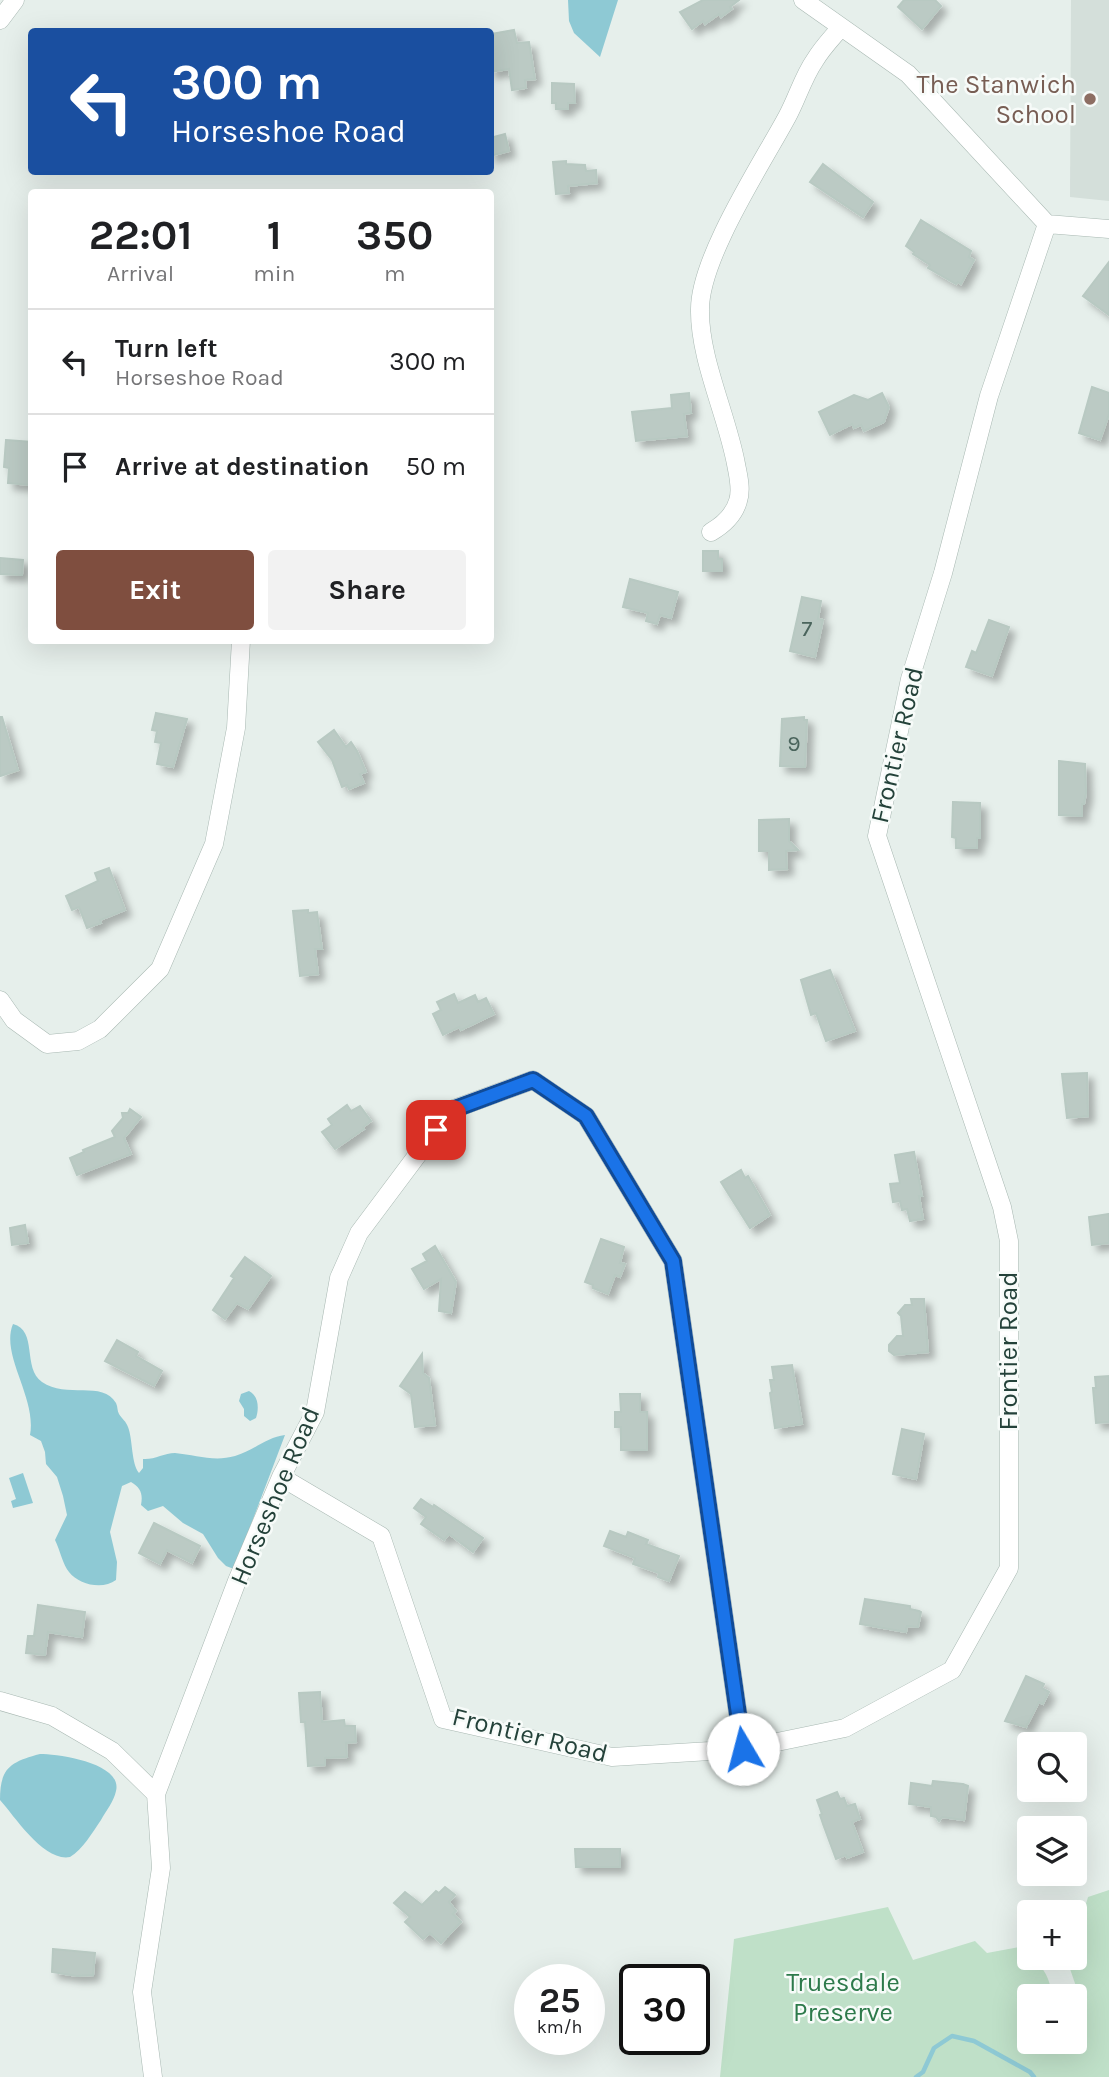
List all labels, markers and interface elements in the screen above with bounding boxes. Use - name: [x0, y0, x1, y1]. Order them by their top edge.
- text: 300 m: [171, 54, 322, 111]
- icon: left: [56, 56, 147, 147]
- place label: The Stanwich School: [917, 69, 1076, 130]
- marker: The Stanwich School: [1082, 91, 1098, 107]
- text: Horseshoe Road: [171, 113, 406, 150]
- text: 22:01: [89, 210, 192, 260]
- text: 1: [267, 210, 282, 260]
- text: 350: [356, 210, 433, 260]
- text: Arrival: [107, 260, 174, 287]
- text: min: [253, 260, 295, 287]
- text: m: [384, 260, 405, 287]
- text: Turn left: [115, 333, 217, 364]
- icon: left: [56, 343, 94, 381]
- text: 300 m: [389, 346, 466, 377]
- text: Horseshoe Road: [115, 364, 284, 391]
- icon: arrive: [56, 448, 94, 486]
- text: Arrive at destination: [115, 451, 369, 482]
- text: 50 m: [405, 451, 466, 482]
- button: Exit: [56, 550, 254, 630]
- button: Share: [268, 550, 466, 630]
- house number: 7: [802, 615, 813, 642]
- street label: Frontier Road: [864, 664, 930, 826]
- house number: 9: [787, 730, 801, 757]
- pin: [406, 1100, 466, 1160]
- icon: arrive: [417, 1111, 455, 1149]
- street label: Frontier Road: [993, 1271, 1024, 1431]
- street label: Horseshoe Road: [223, 1402, 327, 1590]
- street label: Frontier Road: [449, 1701, 611, 1769]
- position arrow: [706, 1712, 780, 1786]
- map controls: [1017, 1732, 1087, 2054]
- button: search: [1017, 1732, 1087, 1802]
- button: layers: [1017, 1816, 1087, 1886]
- button: +: [1017, 1900, 1087, 1970]
- speed limit sign: 30: [619, 1964, 710, 2055]
- park label: Truesdale Preserve: [786, 1967, 900, 2028]
- text: 25: [539, 1980, 580, 2021]
- button: −: [1017, 1984, 1087, 2054]
- text: km/h: [537, 2016, 582, 2038]

